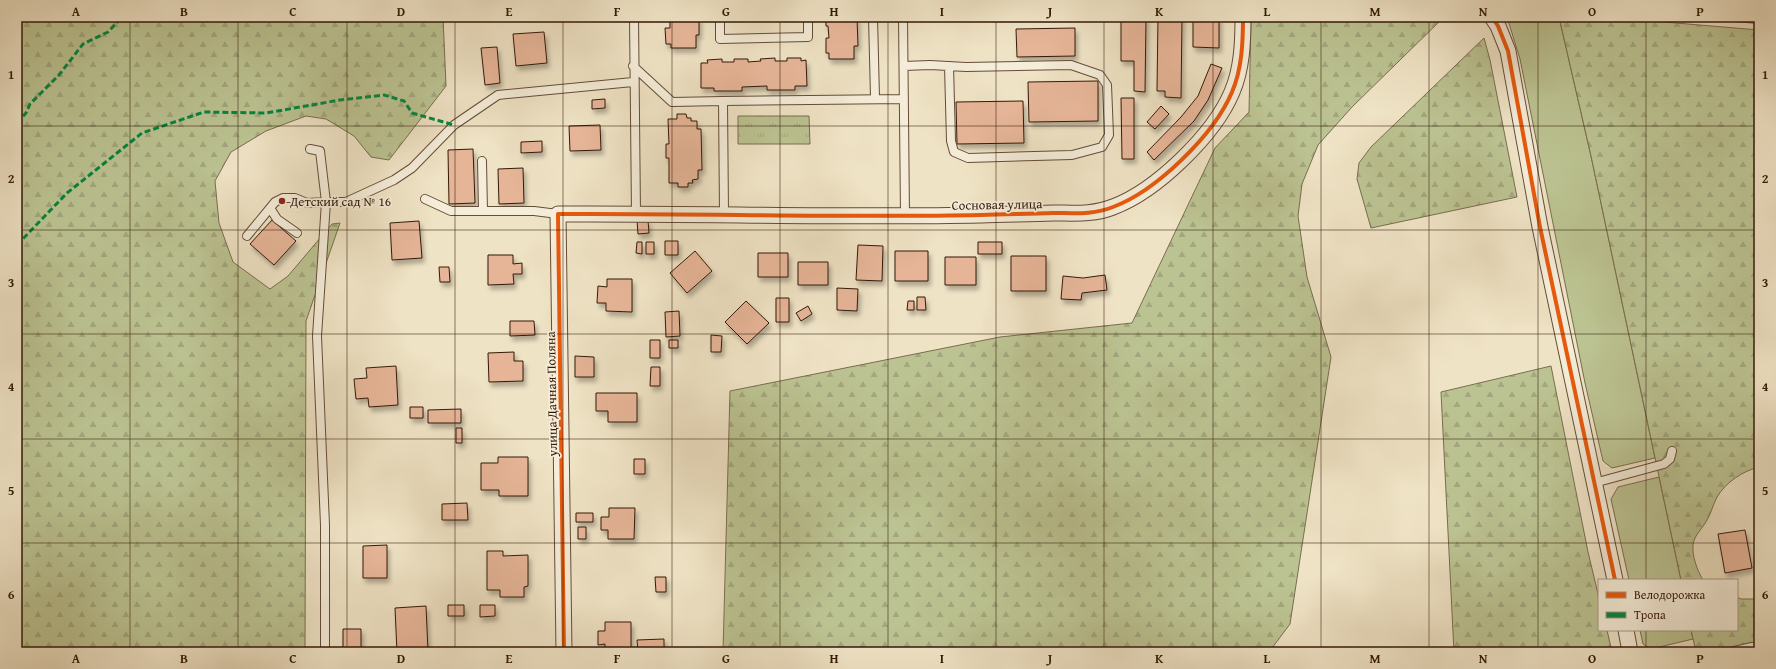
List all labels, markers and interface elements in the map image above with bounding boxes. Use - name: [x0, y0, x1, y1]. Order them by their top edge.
- text: A: [72, 2, 81, 21]
- text: B: [180, 2, 188, 21]
- text: C: [289, 2, 297, 21]
- text: D: [397, 2, 405, 21]
- text: E: [506, 2, 513, 21]
- text: F: [614, 2, 621, 21]
- text: G: [722, 2, 730, 21]
- text: H: [829, 2, 839, 21]
- text: I: [940, 2, 944, 21]
- text: J: [1046, 2, 1053, 21]
- text: K: [1155, 2, 1164, 21]
- text: L: [1264, 2, 1271, 21]
- text: M: [1369, 2, 1381, 21]
- text: N: [1479, 2, 1488, 21]
- text: O: [1588, 2, 1596, 21]
- text: P: [1696, 2, 1704, 21]
- text: 1: [8, 65, 14, 84]
- text: 1: [1762, 65, 1768, 84]
- text: 2: [8, 169, 15, 188]
- text: 2: [1762, 169, 1769, 188]
- place label: Детский сад № 16: [289, 192, 391, 211]
- street label: Сосновая улица: [951, 194, 1043, 215]
- marker: Детский сад № 16: [277, 196, 287, 206]
- text: 3: [8, 273, 14, 292]
- text: 3: [1762, 273, 1768, 292]
- street label: улица Дачная Поляна: [541, 330, 562, 458]
- text: 4: [8, 377, 15, 396]
- text: 4: [1762, 377, 1769, 396]
- text: 5: [8, 481, 15, 500]
- text: 5: [1762, 481, 1769, 500]
- legend: [1598, 579, 1738, 631]
- text: 6: [8, 585, 15, 604]
- text: 6: [1762, 585, 1769, 604]
- text: Велодорожка: [1634, 586, 1705, 603]
- text: Тропа: [1634, 606, 1666, 623]
- text: A: [72, 649, 81, 668]
- text: B: [180, 649, 188, 668]
- text: C: [289, 649, 297, 668]
- text: D: [397, 649, 405, 668]
- text: E: [506, 649, 513, 668]
- text: F: [614, 649, 621, 668]
- text: G: [722, 649, 730, 668]
- text: H: [829, 649, 839, 668]
- text: I: [940, 649, 944, 668]
- text: J: [1046, 649, 1053, 668]
- text: K: [1155, 649, 1164, 668]
- text: L: [1264, 649, 1271, 668]
- text: M: [1369, 649, 1381, 668]
- text: N: [1479, 649, 1488, 668]
- text: O: [1588, 649, 1596, 668]
- text: P: [1696, 649, 1704, 668]

